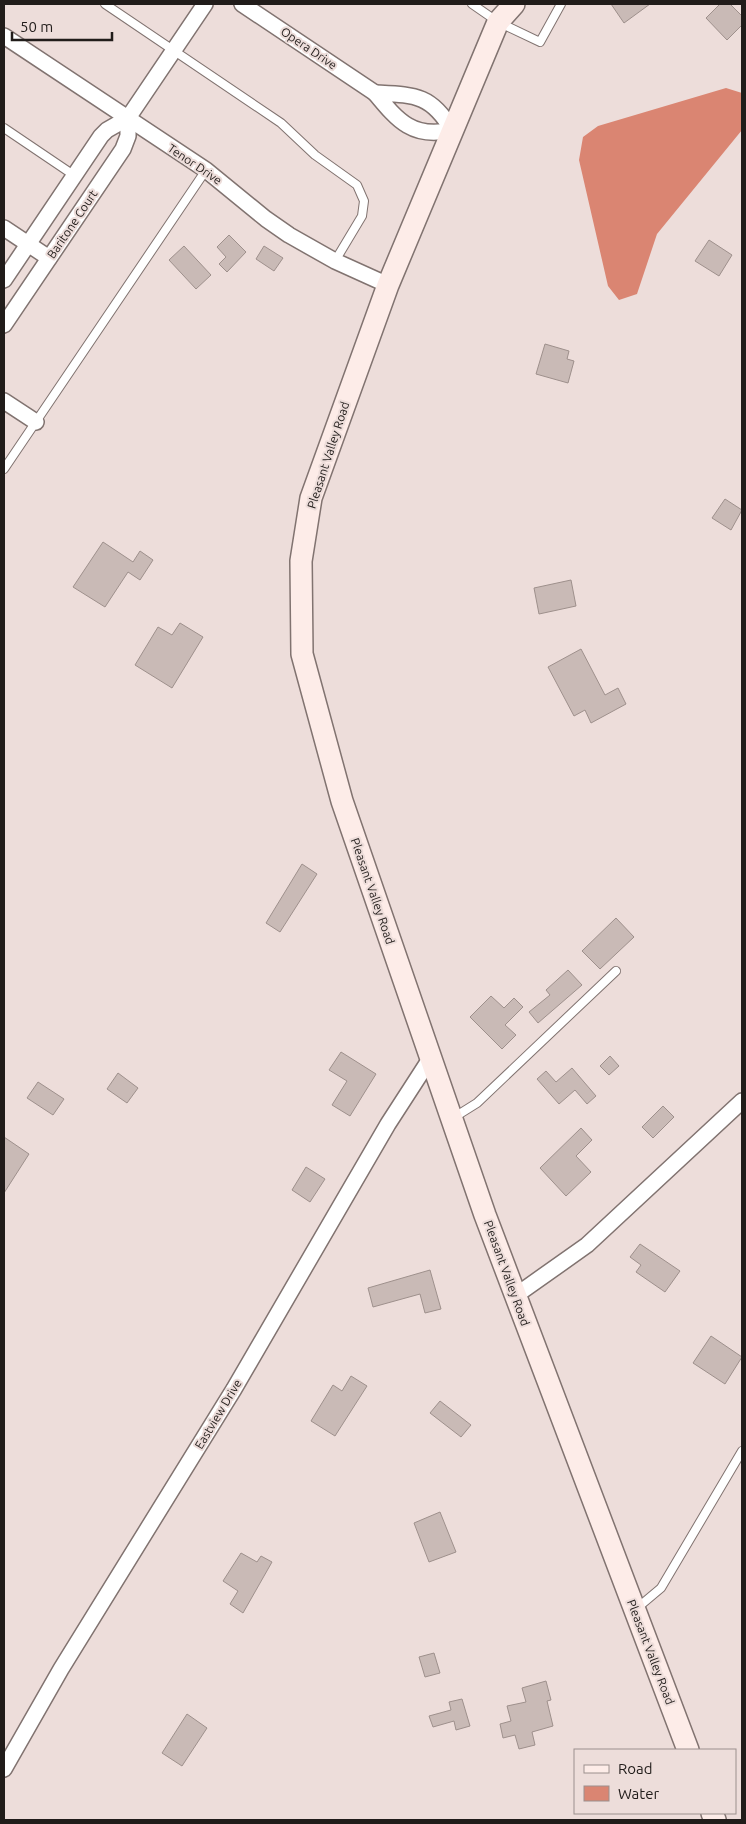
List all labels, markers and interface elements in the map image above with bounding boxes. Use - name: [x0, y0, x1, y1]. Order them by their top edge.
- scale bar: [12, 10, 112, 42]
- text: 50 m: [20, 18, 53, 35]
- street label: Opera Drive: [279, 24, 339, 72]
- street label: Tenor Drive: [166, 141, 224, 187]
- street label: Baritone Court: [44, 187, 100, 261]
- street label: Pleasant Valley Road: [305, 400, 351, 510]
- street label: Pleasant Valley Road: [349, 836, 397, 946]
- street label: Pleasant Valley Road: [482, 1218, 532, 1328]
- street label: Eastview Drive: [192, 1377, 244, 1451]
- street label: Pleasant Valley Road: [625, 1598, 677, 1706]
- legend: [574, 1749, 736, 1814]
- text: Road: [618, 1760, 653, 1777]
- text: Water: [618, 1785, 659, 1802]

